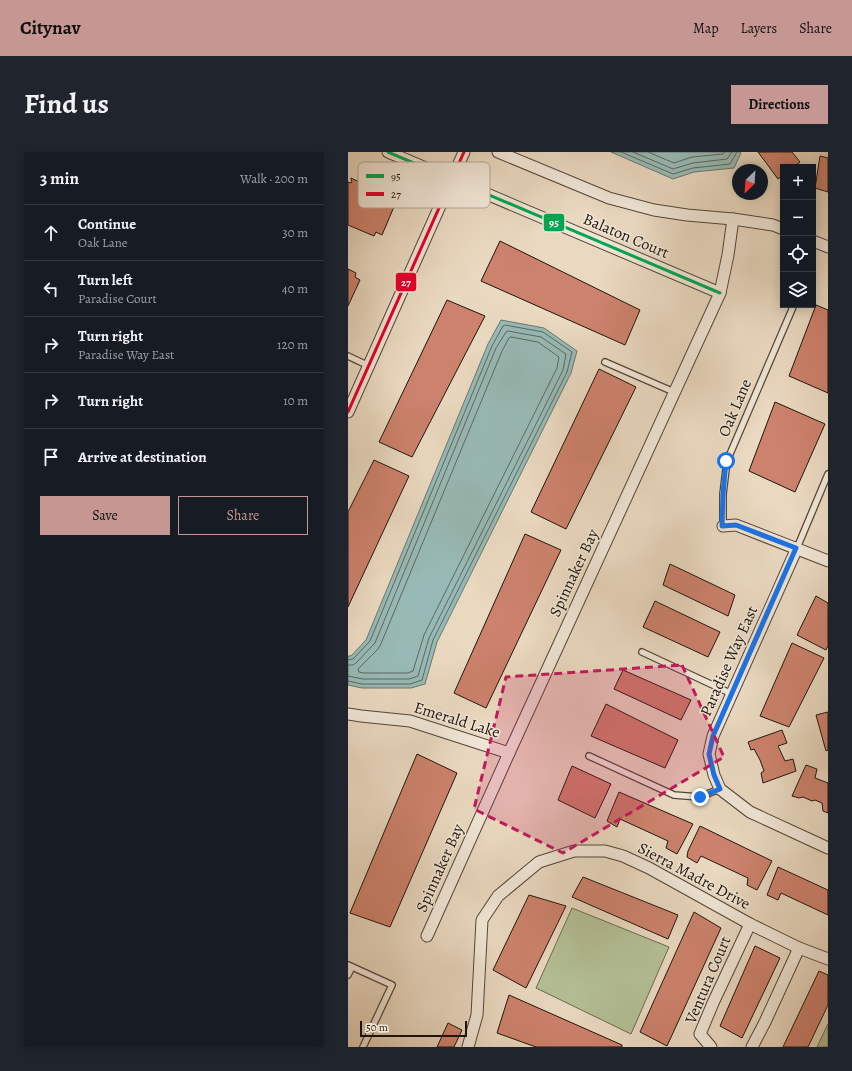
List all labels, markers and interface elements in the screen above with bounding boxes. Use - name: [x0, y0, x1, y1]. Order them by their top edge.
- text: Citynav: [20, 15, 81, 41]
- text: Map: [693, 19, 719, 38]
- text: Layers: [741, 19, 777, 38]
- text: Share: [799, 19, 832, 38]
- text: Find us: [24, 85, 109, 123]
- button: Directions: [731, 85, 828, 124]
- legend: [358, 162, 490, 208]
- north arrow: [732, 164, 768, 200]
- map controls: [780, 164, 816, 308]
- button: +: [780, 164, 816, 200]
- text: 3 min: [40, 167, 79, 190]
- text: 95: [391, 169, 401, 184]
- text: Walk · 200 m: [240, 170, 308, 187]
- text: 27: [391, 187, 401, 202]
- button: −: [780, 200, 816, 236]
- street label: Balaton Court: [580, 208, 672, 264]
- line badge: 95: [543, 213, 565, 232]
- text: Continue: [78, 214, 136, 234]
- text: 95: [549, 215, 559, 230]
- icon: ahead: [40, 222, 62, 244]
- text: 30 m: [282, 224, 308, 241]
- text: Oak Lane: [78, 234, 128, 251]
- button: locate: [780, 236, 816, 272]
- text: Turn left: [78, 270, 133, 290]
- line badge: 27: [395, 272, 417, 292]
- button: layers: [780, 272, 816, 308]
- text: 27: [401, 275, 411, 290]
- icon: left: [40, 278, 62, 300]
- text: 40 m: [282, 280, 308, 297]
- text: Paradise Court: [78, 290, 157, 307]
- text: Turn right: [78, 326, 143, 346]
- icon: right: [40, 334, 62, 356]
- text: 120 m: [277, 336, 308, 353]
- text: Paradise Way East: [78, 346, 174, 363]
- street label: Oak Lane: [713, 376, 757, 440]
- icon: right: [40, 390, 62, 412]
- text: Turn right: [78, 391, 143, 411]
- text: 10 m: [283, 392, 308, 409]
- icon: arrive: [40, 446, 62, 468]
- text: Arrive at destination: [78, 447, 207, 467]
- route start: [717, 452, 735, 470]
- button: Save: [40, 496, 170, 535]
- button: Share: [178, 496, 308, 535]
- street label: Spinnaker Bay: [544, 525, 604, 620]
- street label: Paradise Way East: [695, 602, 763, 720]
- street label: Emerald Lake: [411, 696, 503, 744]
- route end: [691, 788, 709, 806]
- street label: Spinnaker Bay: [411, 820, 470, 916]
- street label: Sierra Madre Drive: [634, 837, 754, 915]
- street label: Ventura Court: [679, 933, 736, 1028]
- scale bar: [360, 1019, 467, 1038]
- text: 50 m: [366, 1020, 388, 1035]

